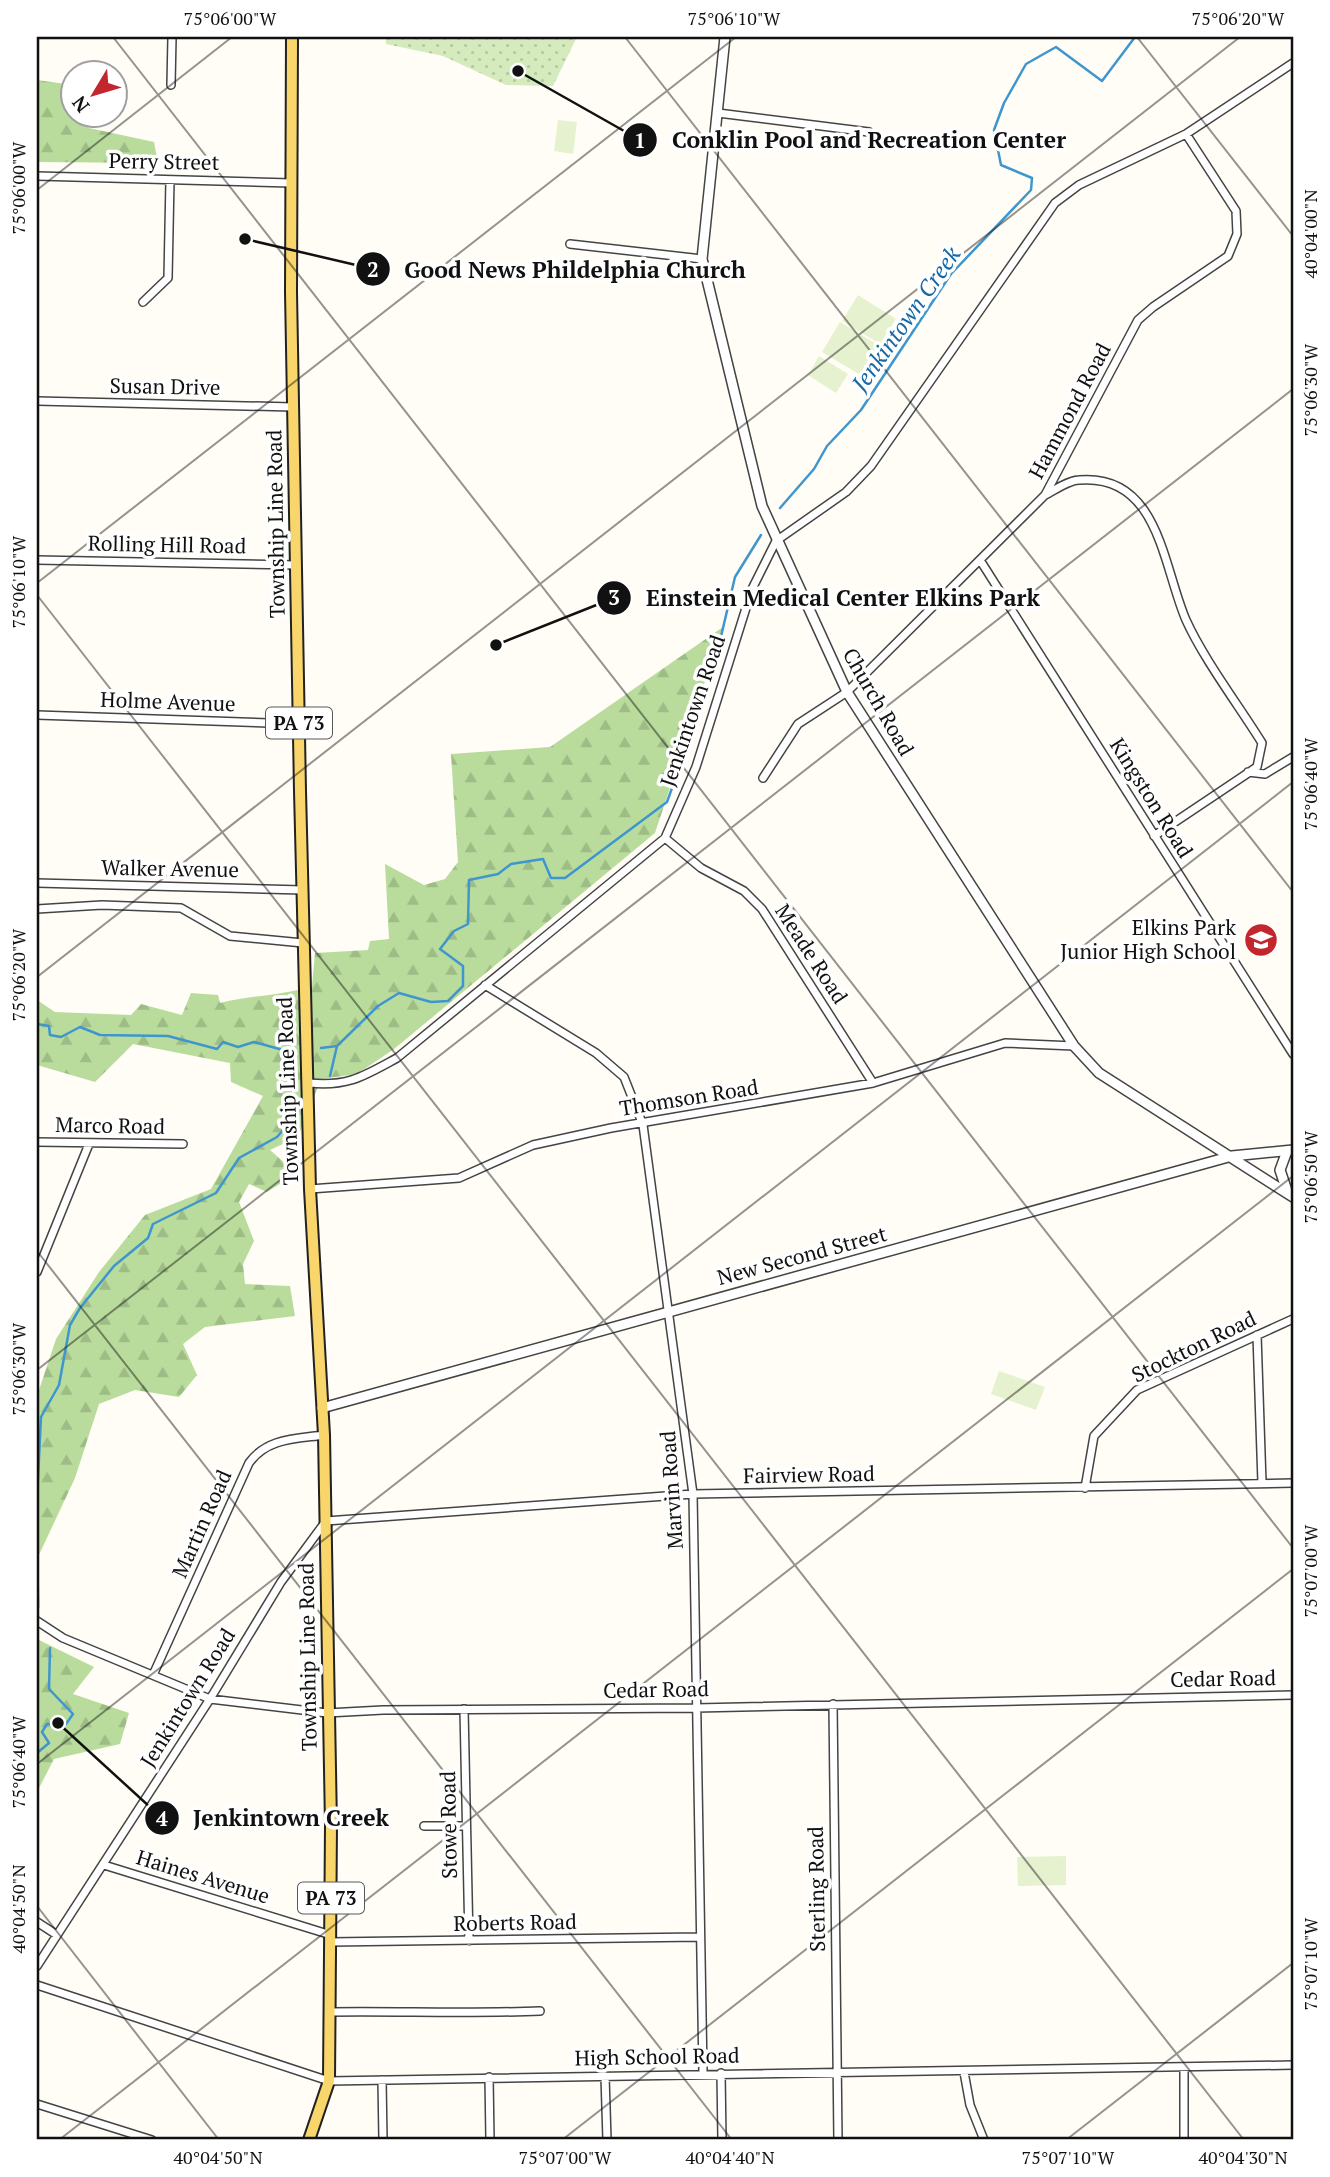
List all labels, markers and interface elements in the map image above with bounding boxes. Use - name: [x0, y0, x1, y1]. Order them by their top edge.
- text: 75°06'00"W: [184, 6, 277, 30]
- text: 75°06'10"W: [688, 6, 781, 30]
- text: 75°06'20"W: [1192, 6, 1285, 30]
- north arrow: [60, 60, 130, 130]
- text: N: [66, 91, 94, 118]
- callout: Conklin Pool and Recreation Center: [623, 118, 1080, 162]
- text: Conklin Pool and Recreation Center: [672, 124, 1066, 155]
- text: 1: [634, 126, 646, 154]
- text: 75°06'00"W: [6, 141, 30, 234]
- street label: Perry Street: [108, 146, 220, 176]
- text: 40°04'00"N: [1298, 189, 1322, 279]
- water label: Jenkintown Creek: [844, 240, 968, 398]
- callout: Good News Phildelphia Church: [355, 247, 759, 291]
- text: Good News Phildelphia Church: [404, 254, 746, 285]
- text: 2: [367, 255, 379, 283]
- street label: Hammond Road: [1022, 338, 1117, 483]
- text: 75°06'30"W: [1298, 343, 1322, 436]
- street label: Susan Drive: [109, 371, 221, 401]
- street label: Township Line Road: [259, 429, 291, 618]
- street label: Rolling Hill Road: [88, 529, 247, 559]
- text: 75°06'10"W: [6, 535, 30, 628]
- callout: Einstein Medical Center Elkins Park: [597, 576, 1054, 620]
- text: Einstein Medical Center Elkins Park: [646, 582, 1041, 613]
- text: 3: [608, 583, 620, 611]
- street label: Jenkintown Road: [653, 631, 731, 790]
- street label: Church Road: [837, 643, 921, 761]
- street label: Holme Avenue: [100, 685, 236, 717]
- road number: PA 73: [266, 708, 332, 738]
- street label: Kingston Road: [1104, 732, 1200, 863]
- text: 75°06'40"W: [1298, 737, 1322, 830]
- street label: Walker Avenue: [101, 853, 239, 883]
- street label: Meade Road: [769, 898, 855, 1009]
- place label: Elkins Park Junior High School: [1060, 913, 1236, 965]
- school or university icon: Elkins Park Junior High School: [1242, 921, 1280, 959]
- text: 75°06'20"W: [6, 928, 30, 1021]
- street label: Township Line Road: [270, 996, 304, 1186]
- street label: Thomson Road: [617, 1072, 761, 1122]
- street label: Marco Road: [55, 1110, 166, 1140]
- text: 75°06'50"W: [1298, 1130, 1322, 1223]
- street label: New Second Street: [714, 1219, 890, 1291]
- street label: Stockton Road: [1127, 1304, 1261, 1388]
- text: 75°06'30"W: [6, 1322, 30, 1415]
- street label: Marvin Road: [653, 1430, 689, 1550]
- street label: Fairview Road: [743, 1459, 875, 1489]
- street label: Martin Road: [165, 1465, 237, 1582]
- text: 75°07'00"W: [1298, 1524, 1322, 1617]
- street label: Township Line Road: [291, 1562, 323, 1751]
- street label: Jenkintown Road: [133, 1622, 241, 1772]
- street label: Cedar Road: [1170, 1663, 1276, 1693]
- street label: Cedar Road: [603, 1674, 709, 1704]
- text: 75°06'40"W: [6, 1715, 30, 1808]
- street label: Stowe Road: [433, 1770, 463, 1879]
- callout: Jenkintown Creek: [144, 1796, 403, 1840]
- text: Jenkintown Creek: [193, 1802, 390, 1833]
- text: 4: [156, 1804, 168, 1832]
- street label: Sterling Road: [801, 1826, 831, 1952]
- street label: Haines Avenue: [133, 1843, 273, 1910]
- text: 40°04'50"N: [6, 1864, 30, 1954]
- road number: PA 73: [298, 1882, 364, 1914]
- street label: Roberts Road: [453, 1907, 577, 1937]
- text: 75°07'10"W: [1298, 1917, 1322, 2010]
- street label: High School Road: [574, 2041, 740, 2071]
- text: 40°04'50"N: [173, 2145, 263, 2169]
- text: 75°07'00"W: [519, 2145, 612, 2169]
- text: 40°04'40"N: [685, 2145, 775, 2169]
- text: 75°07'10"W: [1022, 2145, 1115, 2169]
- text: 40°04'30"N: [1198, 2145, 1288, 2169]

